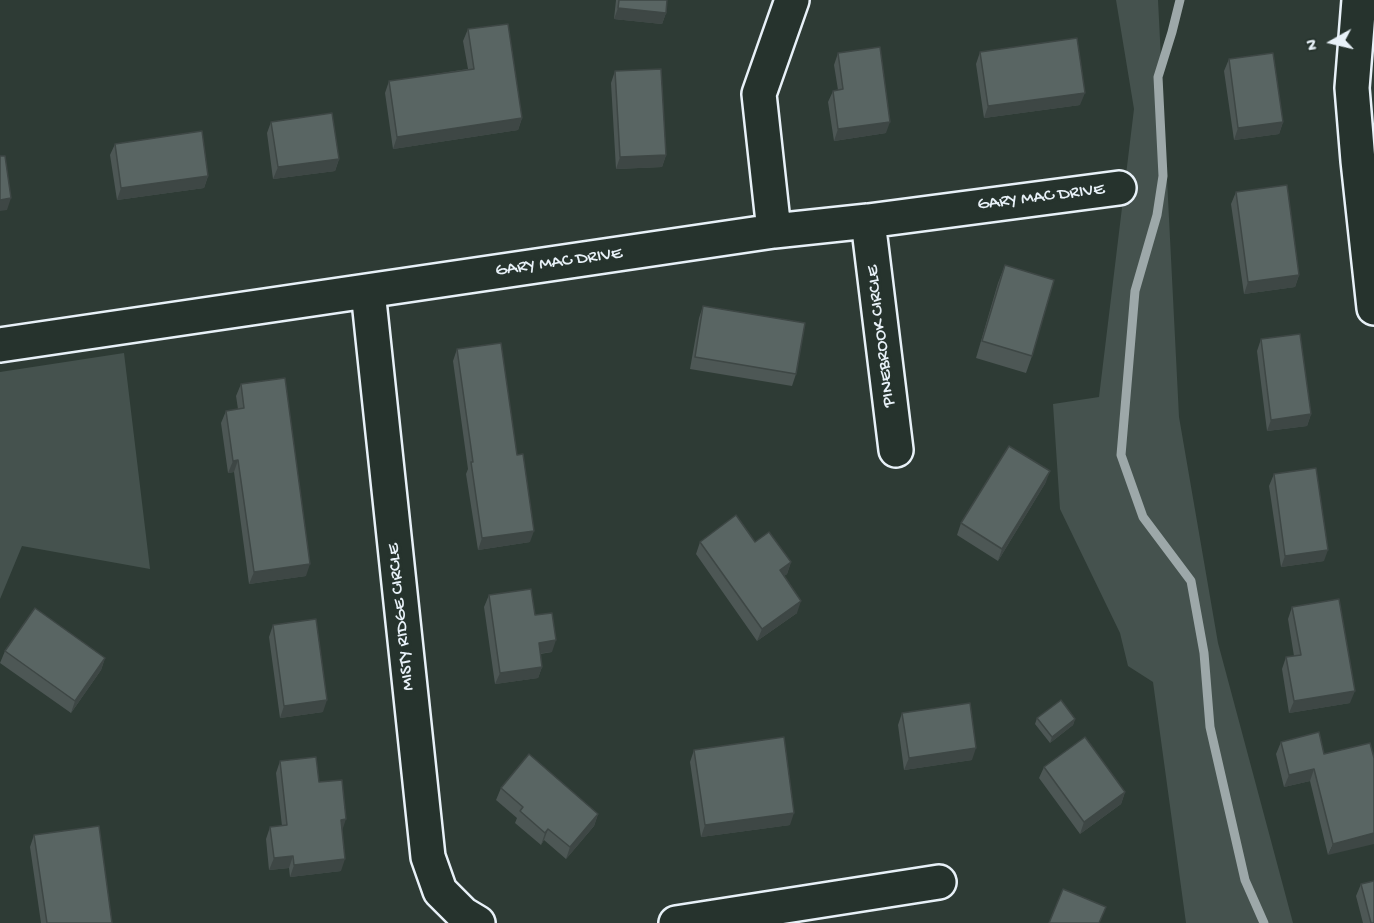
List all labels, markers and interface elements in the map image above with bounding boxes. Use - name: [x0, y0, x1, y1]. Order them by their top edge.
- north arrow: [1302, 12, 1362, 72]
- text: N: [1304, 38, 1324, 51]
- street label: GARY MAC DRIVE: [976, 179, 1106, 217]
- street label: GARY MAC DRIVE: [494, 243, 624, 283]
- street label: PINEBROOK CIRCLE: [863, 264, 901, 408]
- street label: MISTY RIDGE CIRCLE: [384, 542, 420, 692]

